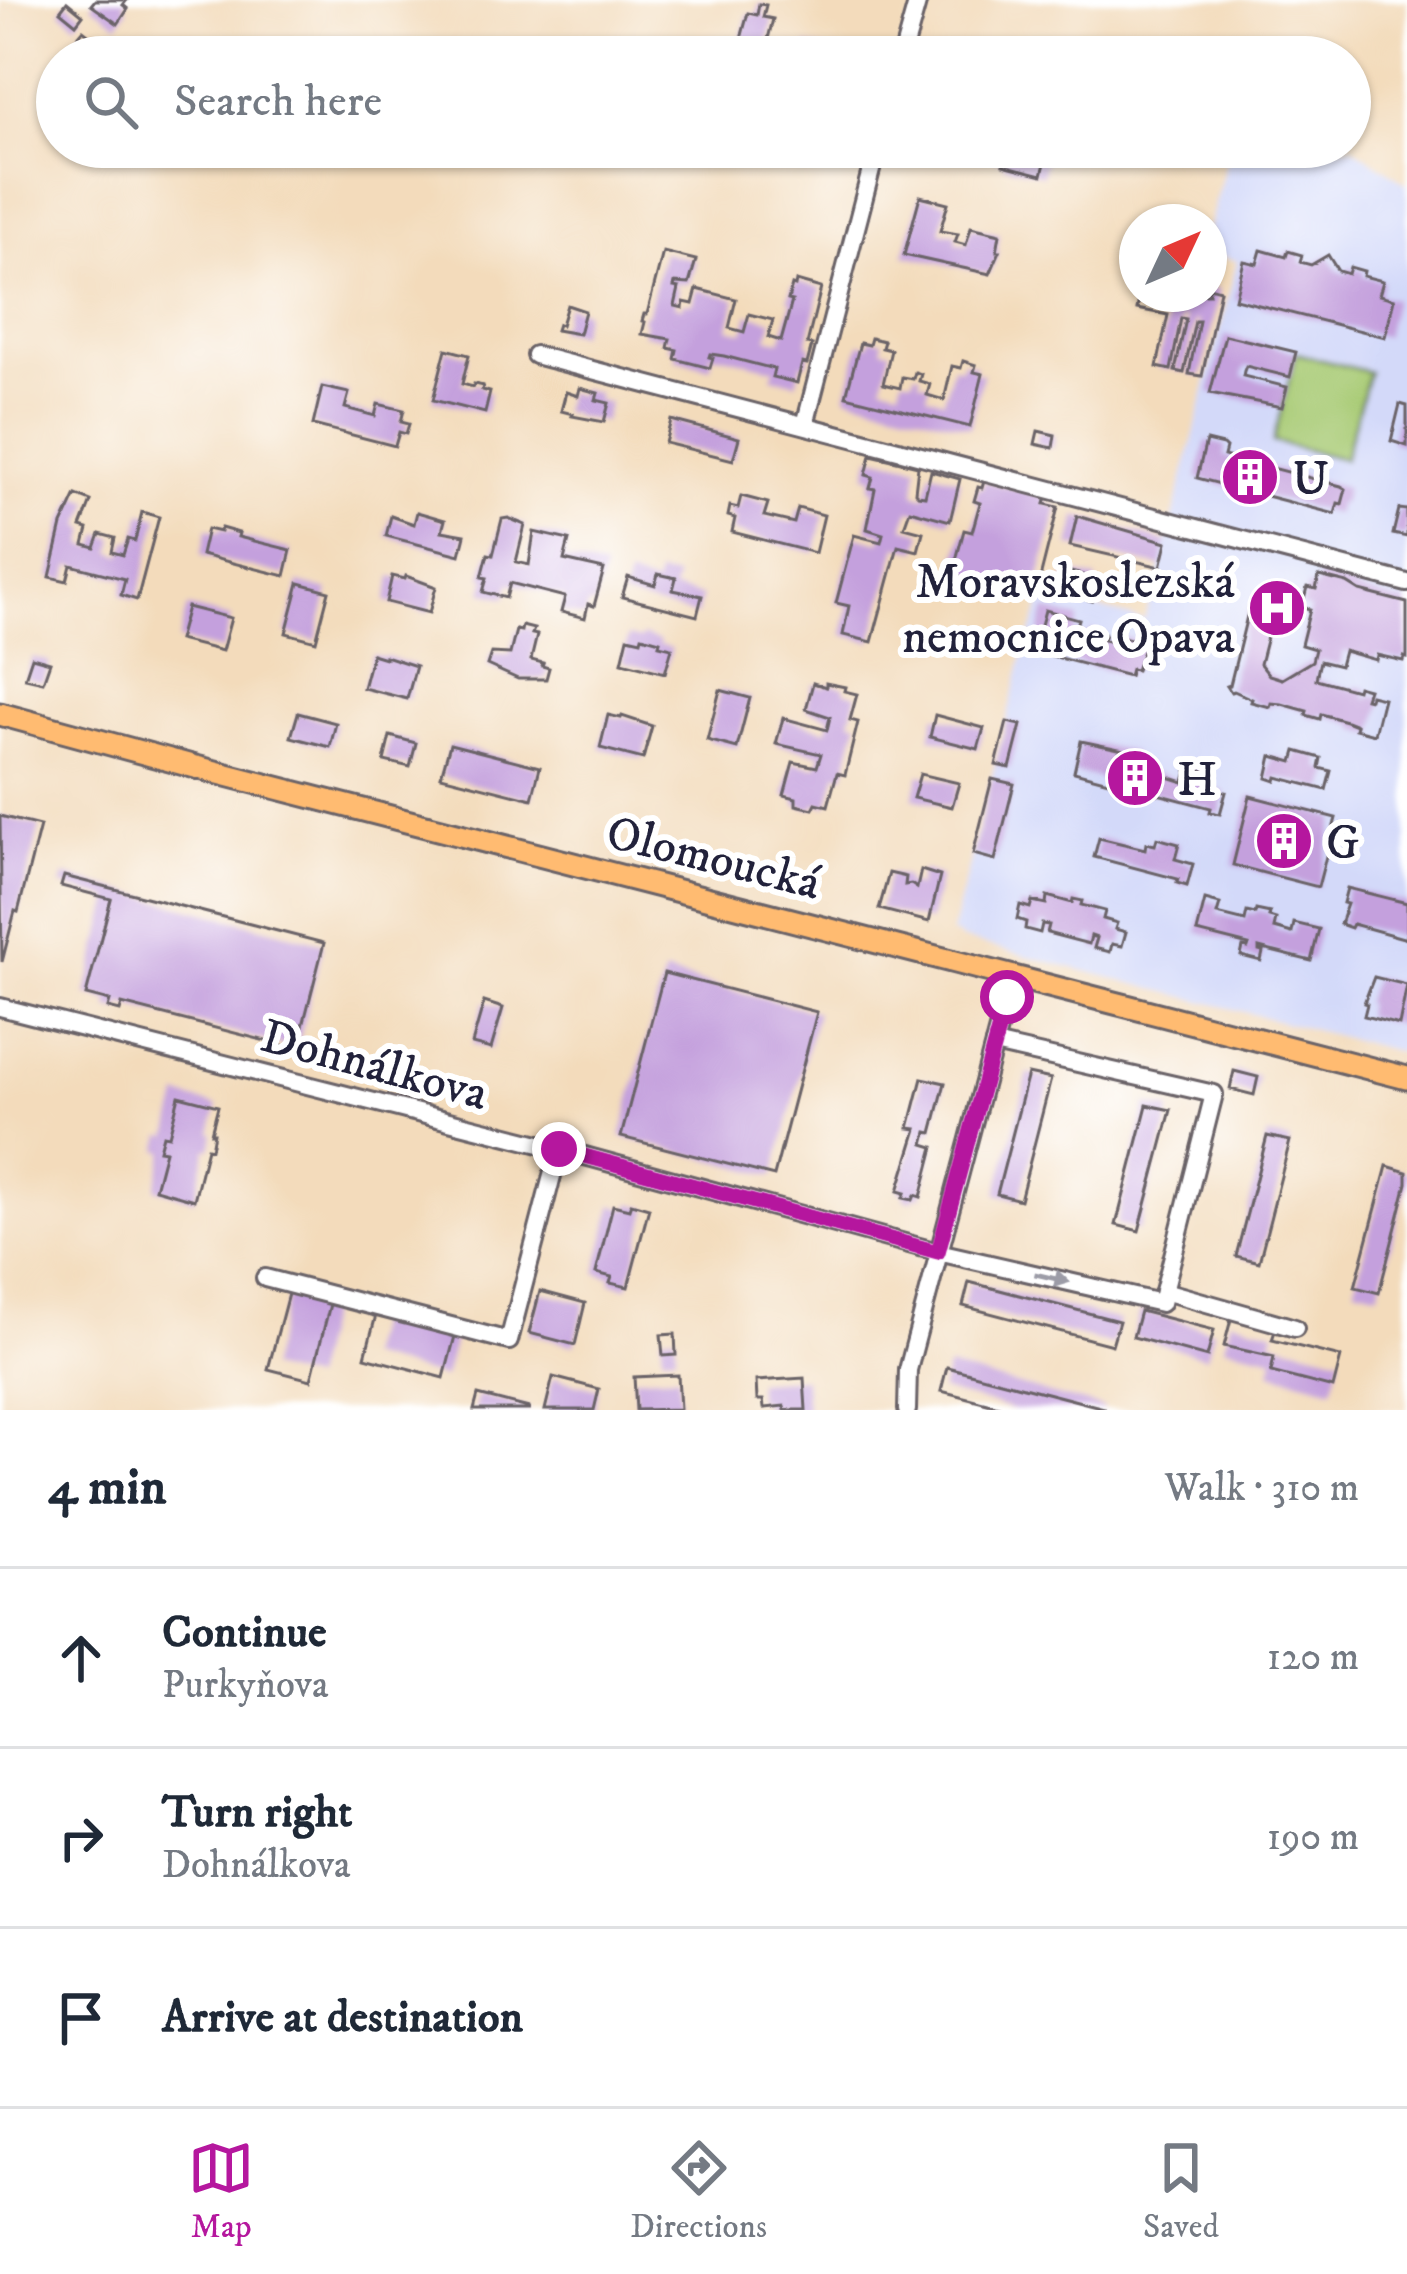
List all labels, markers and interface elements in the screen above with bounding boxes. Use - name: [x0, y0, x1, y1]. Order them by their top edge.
- search box: [36, 36, 1371, 168]
- icon: search: [78, 69, 144, 135]
- text: Search here: [174, 74, 382, 130]
- north arrow: [1119, 204, 1227, 312]
- building icon: U: [1219, 446, 1281, 508]
- place label: U: [1292, 450, 1329, 510]
- place label: Moravskoslezská nemocnice Opava: [902, 553, 1236, 668]
- hospital icon: Moravskoslezská nemocnice Opava: [1246, 577, 1308, 639]
- building icon: H: [1104, 747, 1166, 809]
- place label: H: [1177, 751, 1217, 811]
- street label: Olomoucká: [600, 803, 827, 915]
- building icon: G: [1253, 810, 1315, 872]
- place label: G: [1326, 814, 1360, 874]
- route start: [980, 970, 1034, 1024]
- street label: Dohnálkova: [254, 1007, 495, 1125]
- route end: [532, 1122, 586, 1176]
- one-way arrow: [1033, 1270, 1071, 1289]
- text: 4 min: [48, 1456, 166, 1520]
- text: Walk · 310 m: [1164, 1464, 1359, 1513]
- text: Continue: [162, 1605, 327, 1661]
- icon: ahead: [48, 1625, 114, 1691]
- text: 120 m: [1267, 1633, 1359, 1682]
- text: Purkyňova: [162, 1661, 329, 1710]
- text: Turn right: [162, 1785, 352, 1841]
- icon: right: [48, 1805, 114, 1871]
- text: 190 m: [1267, 1813, 1359, 1862]
- text: Dohnálkova: [162, 1841, 351, 1890]
- icon: arrive: [48, 1985, 114, 2051]
- text: Arrive at destination: [162, 1990, 523, 2046]
- tab: Map: [188, 2135, 254, 2248]
- tab: Directions: [630, 2135, 767, 2248]
- tab: Saved: [1143, 2135, 1219, 2248]

